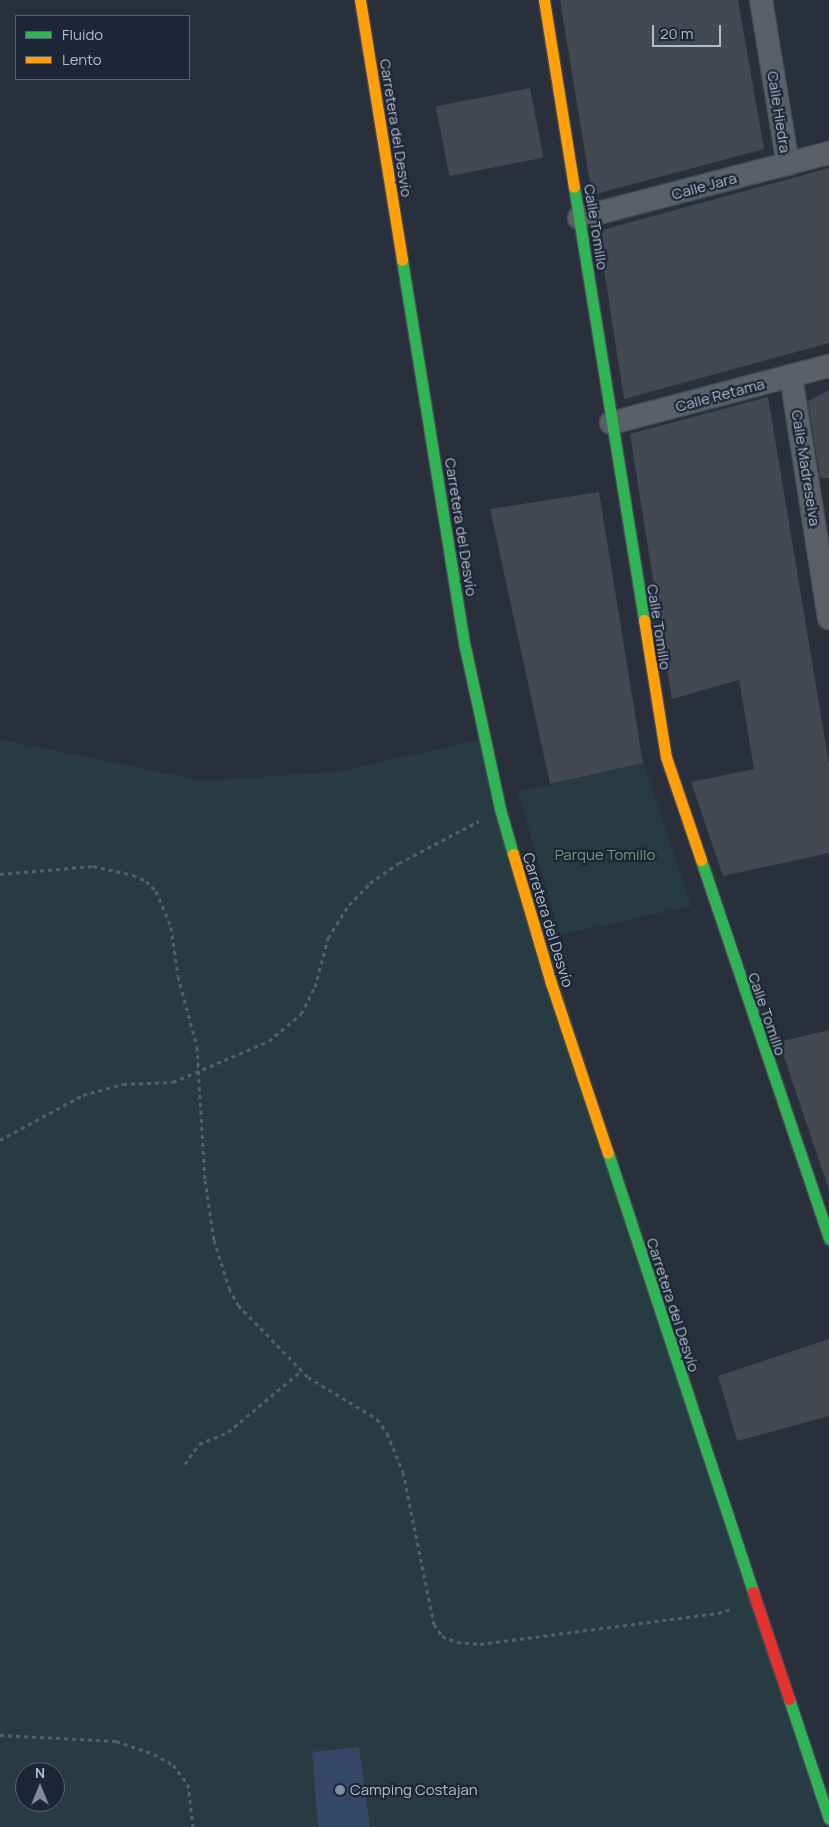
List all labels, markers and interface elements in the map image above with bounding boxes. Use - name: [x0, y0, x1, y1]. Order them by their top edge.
- legend: [15, 15, 190, 80]
- scale bar: [654, 15, 723, 47]
- text: 20 m: [660, 23, 693, 44]
- text: Fluido: [62, 24, 103, 45]
- text: Lento: [62, 49, 102, 70]
- street label: Carretera del Desvío: [376, 57, 416, 199]
- street label: Calle Hiedra: [764, 70, 794, 154]
- street label: Calle Jara: [670, 169, 738, 203]
- street label: Calle Tomillo: [580, 183, 612, 271]
- street label: Calle Retama: [674, 374, 766, 416]
- street label: Calle Madreselva: [788, 409, 824, 527]
- street label: Carretera del Desvío: [441, 456, 481, 598]
- street label: Calle Tomillo: [643, 583, 675, 671]
- park label: Parque Tomillo: [555, 846, 655, 864]
- street label: Carretera del Desvío: [519, 850, 577, 990]
- street label: Calle Tomillo: [744, 970, 790, 1058]
- street label: Carretera del Desvío: [643, 1236, 703, 1374]
- north arrow: [15, 1762, 65, 1812]
- text: N: [35, 1763, 45, 1782]
- place label: Camping Costajan: [350, 1781, 478, 1799]
- marker: Camping Costajan: [334, 1784, 346, 1796]

